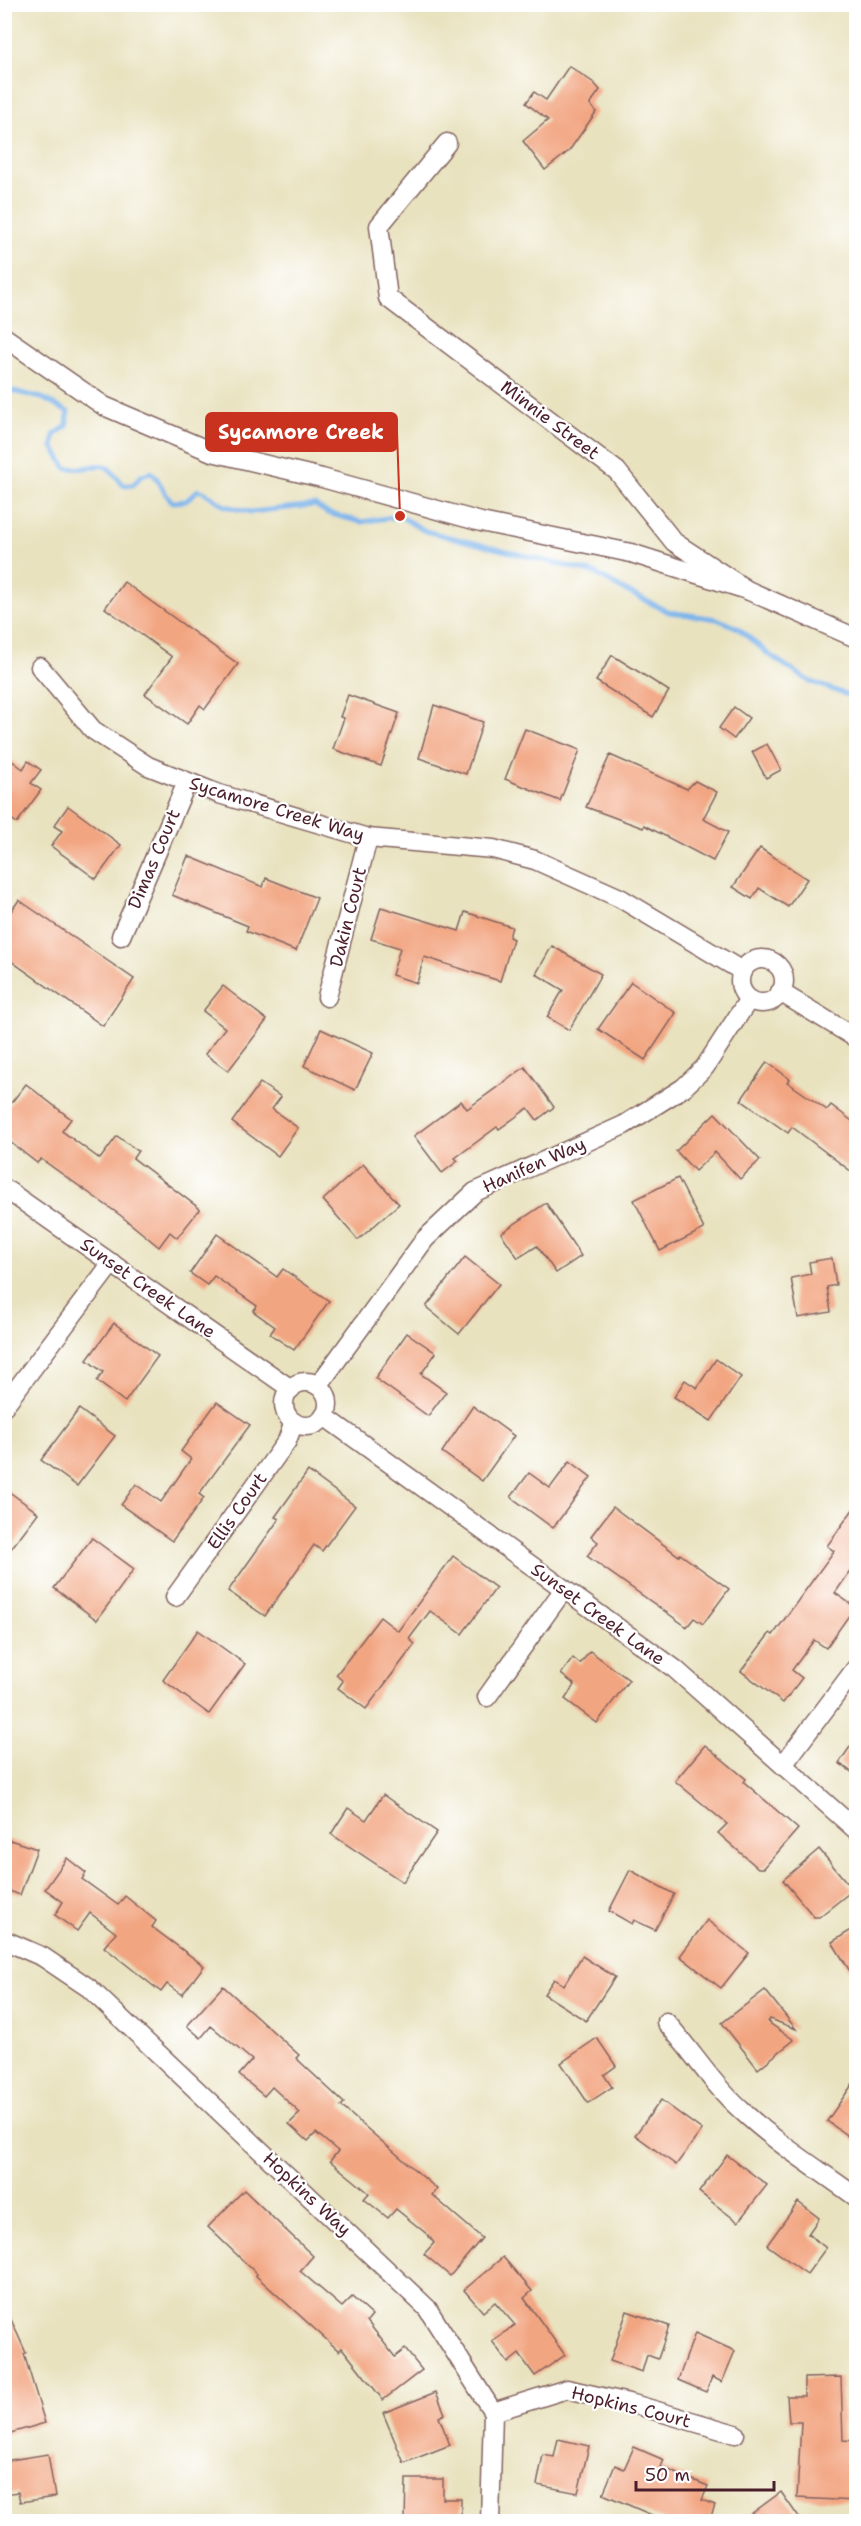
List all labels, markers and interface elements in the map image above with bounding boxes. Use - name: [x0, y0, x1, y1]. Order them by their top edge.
- street label: Minnie Street: [496, 375, 604, 465]
- callout: Sycamore Creek: [206, 413, 397, 451]
- text: Sycamore Creek: [218, 419, 384, 445]
- street label: Sycamore Creek Way: [187, 771, 367, 847]
- street label: Dimas Court: [122, 805, 186, 913]
- street label: Dakin Court: [324, 864, 372, 969]
- street label: Hanifen Way: [479, 1132, 589, 1198]
- street label: Sunset Creek Lane: [76, 1232, 220, 1344]
- street label: Ellis Court: [202, 1468, 272, 1554]
- street label: Sunset Creek Lane: [526, 1557, 670, 1671]
- street label: Hopkins Way: [258, 2147, 356, 2241]
- street label: Hopkins Court: [569, 2381, 693, 2433]
- scale bar: [636, 2454, 774, 2492]
- text: 50 m: [645, 2463, 690, 2487]

